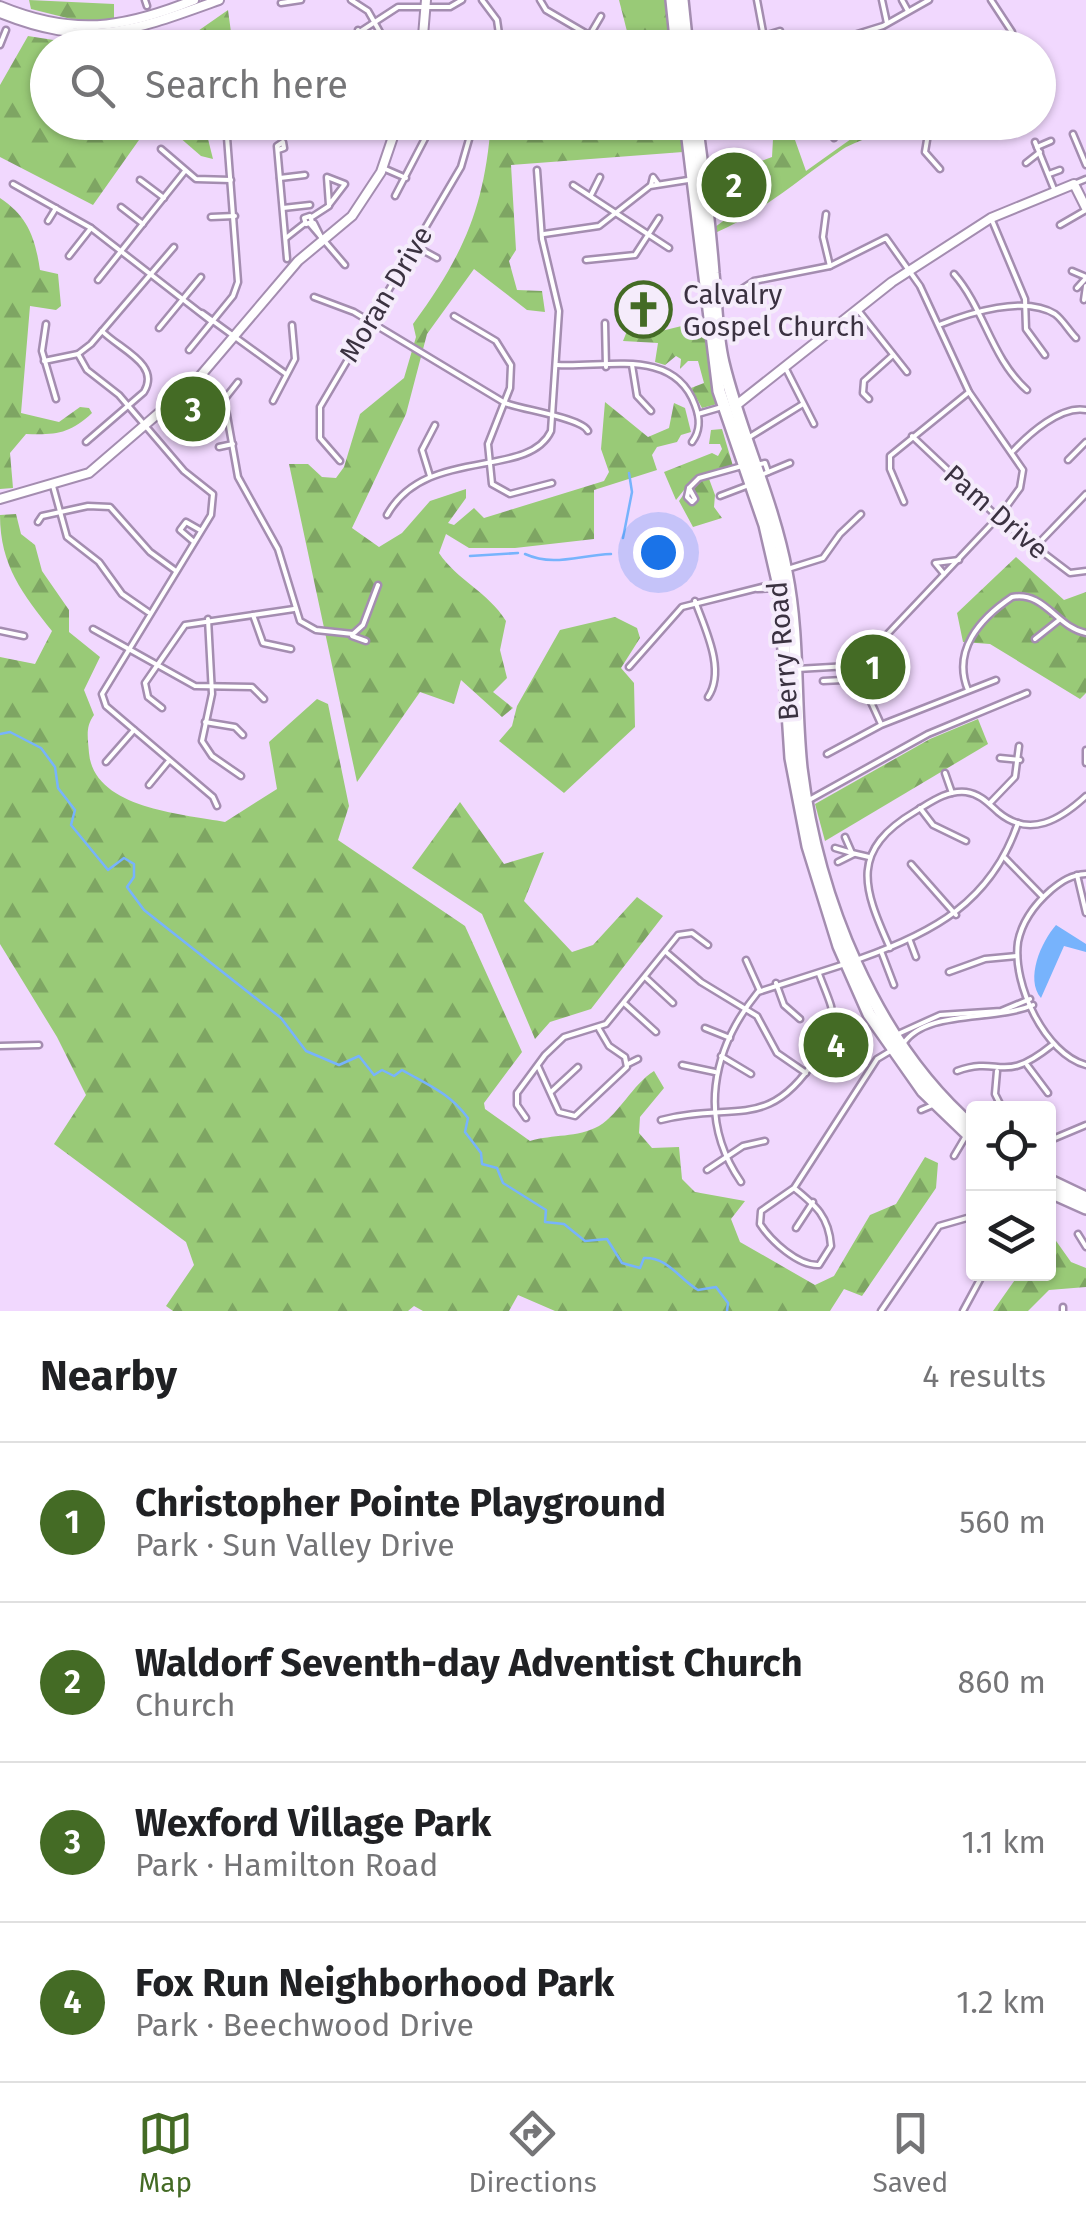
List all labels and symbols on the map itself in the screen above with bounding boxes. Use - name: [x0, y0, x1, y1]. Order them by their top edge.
- pin: 2: [702, 148, 766, 222]
- street label: Moran Drive: [333, 220, 439, 368]
- place label: Calvalry Gospel Church: [683, 278, 865, 343]
- church icon: Calvalry Gospel Church: [614, 280, 674, 340]
- pin: 3: [160, 372, 226, 446]
- street label: Pam Drive: [937, 458, 1055, 566]
- your location: [633, 527, 684, 578]
- street label: Berry Road: [760, 580, 806, 722]
- pin: 1: [840, 630, 906, 704]
- pin: 4: [804, 1008, 868, 1082]

